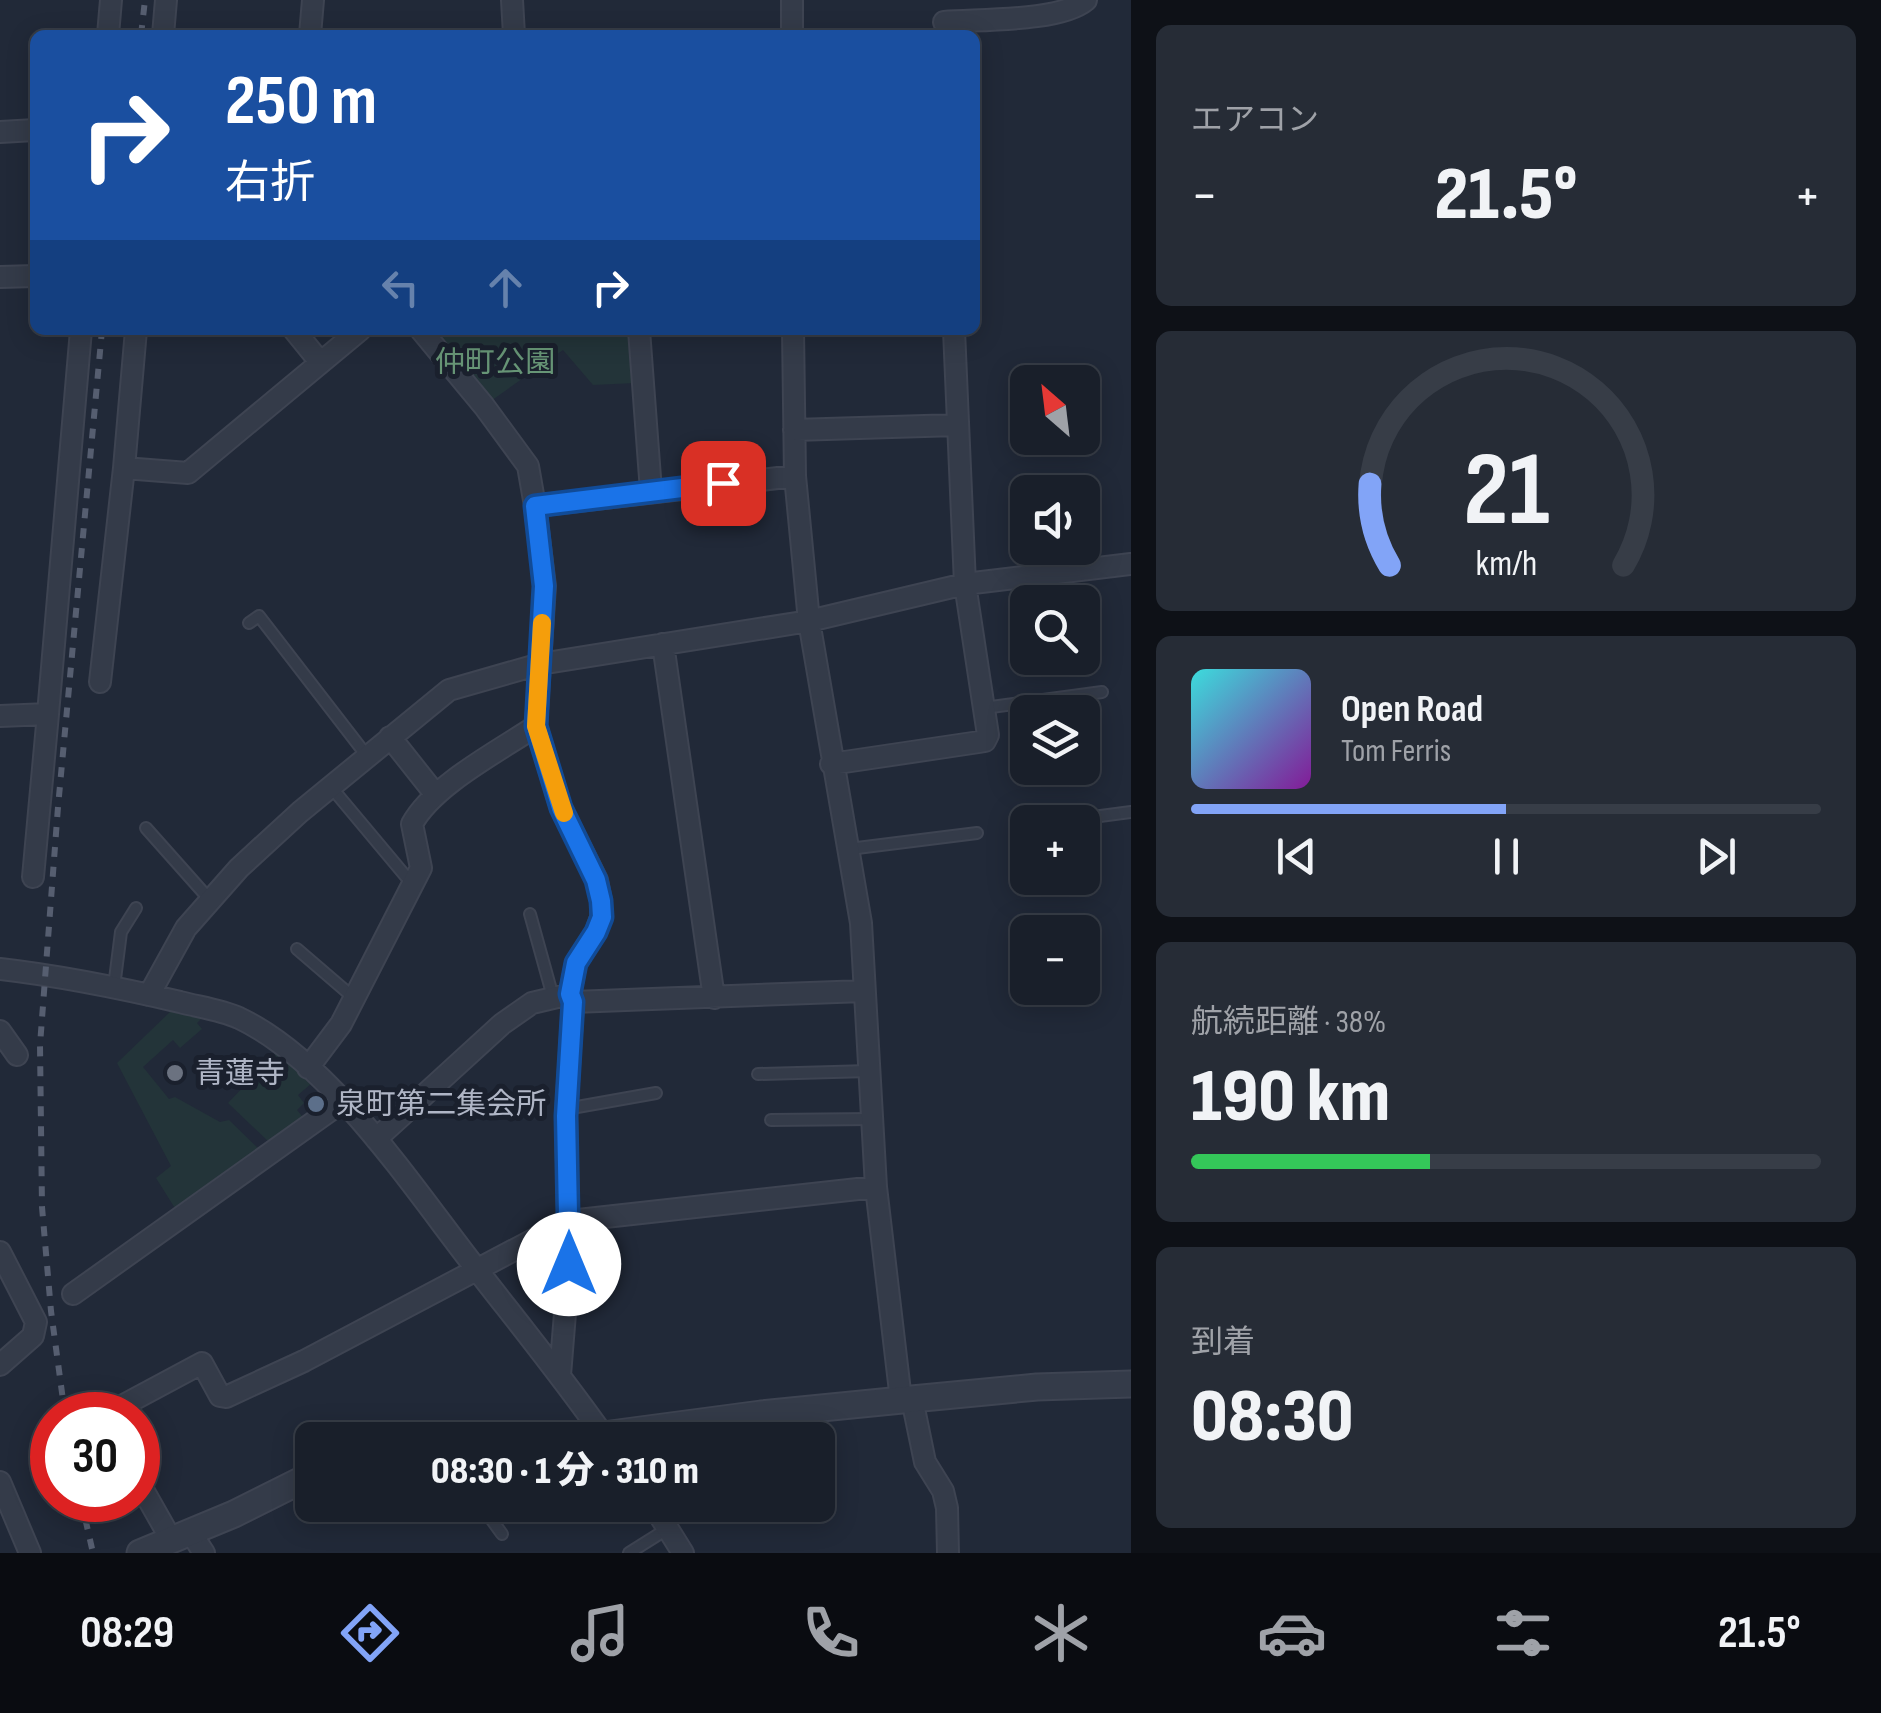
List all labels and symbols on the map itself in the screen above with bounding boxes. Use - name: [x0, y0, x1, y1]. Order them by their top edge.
- park label: 仲町公園: [435, 345, 555, 381]
- north arrow: [1010, 365, 1100, 455]
- pin: [681, 441, 766, 526]
- place label: 青蓮寺: [195, 1056, 285, 1092]
- marker: 青蓮寺: [164, 1062, 186, 1084]
- place label: 泉町第二集会所: [336, 1087, 546, 1123]
- marker: 泉町第二集会所: [305, 1093, 327, 1115]
- position arrow: [517, 1212, 621, 1316]
- speed limit sign: 30: [30, 1392, 160, 1522]

